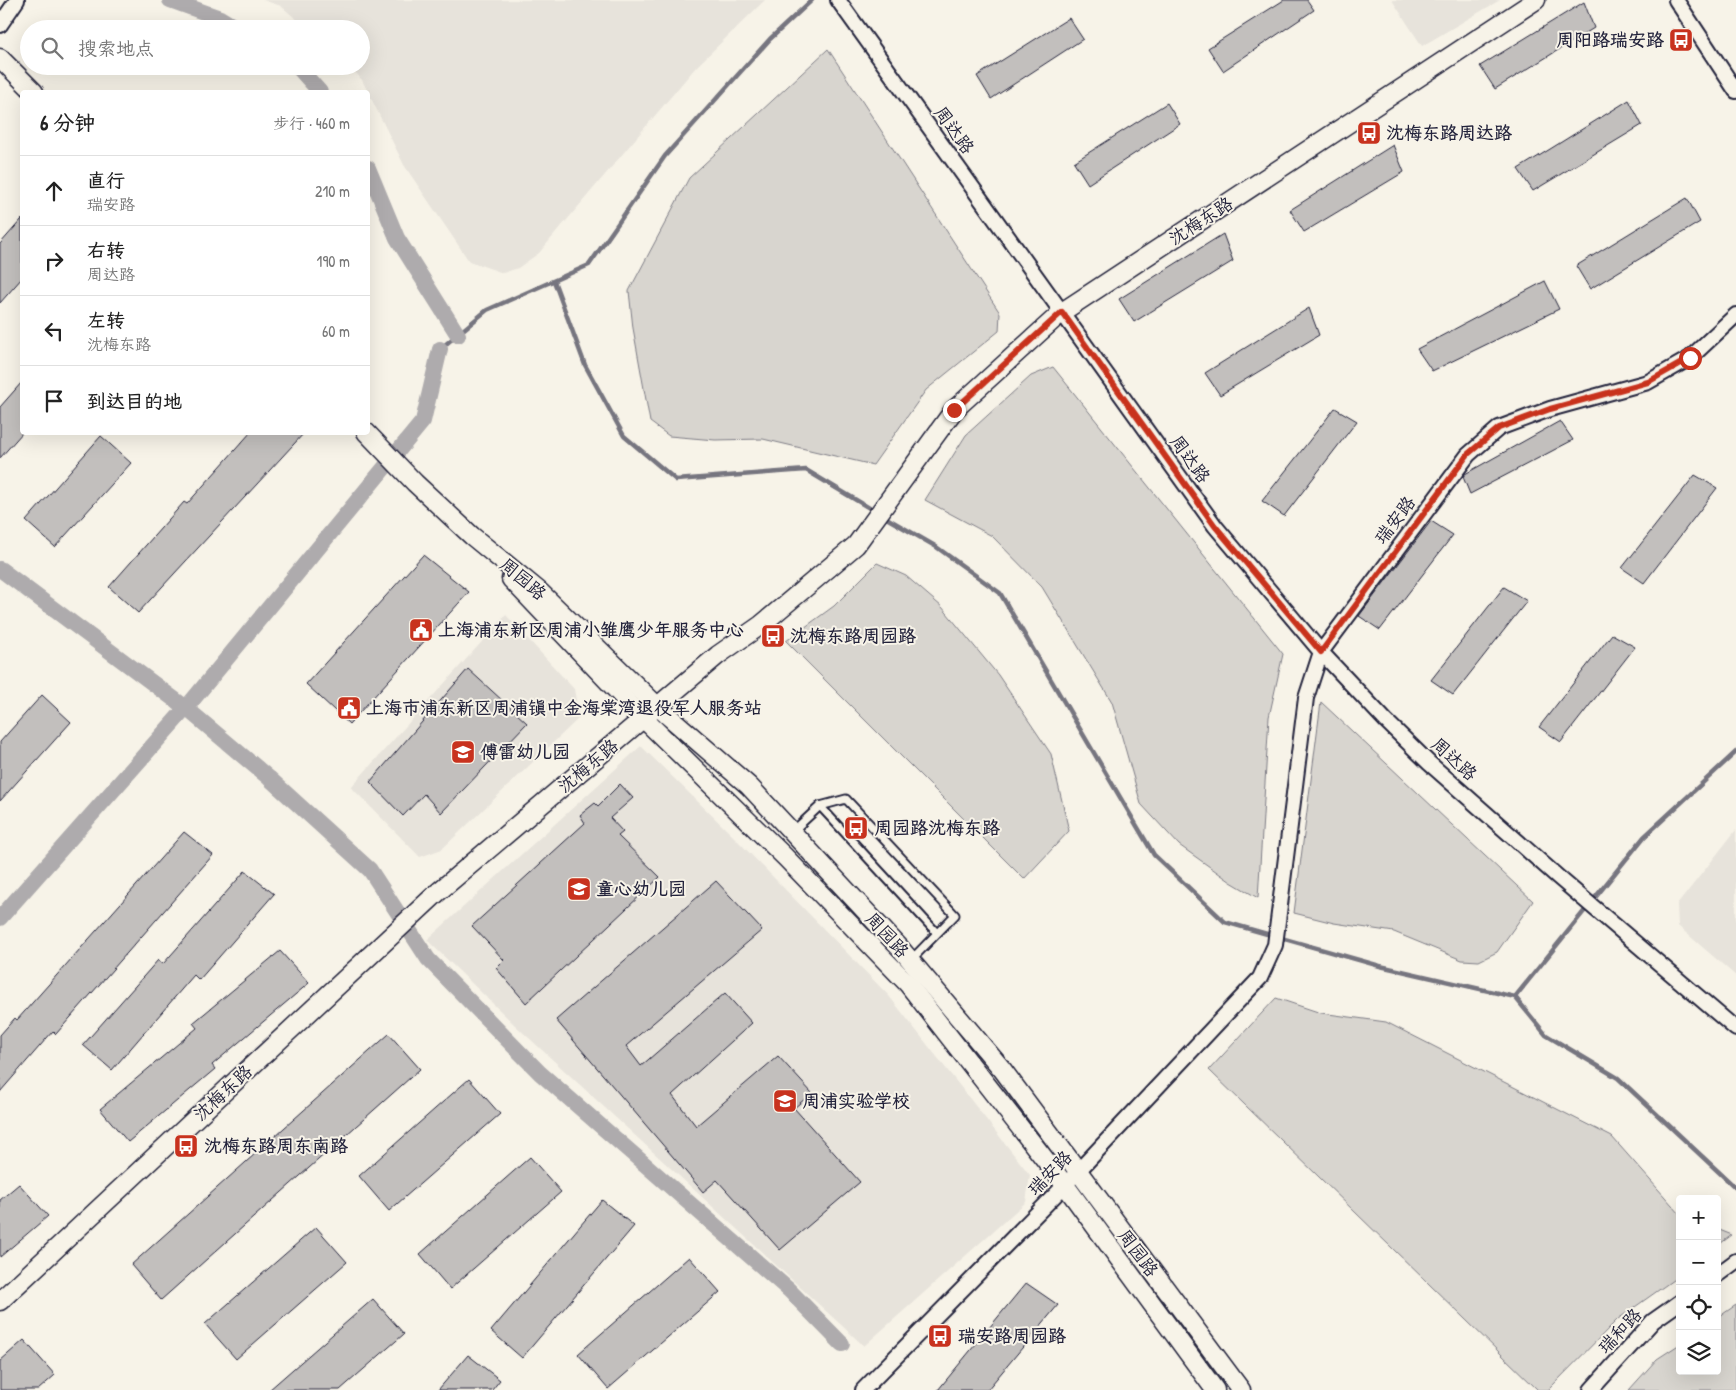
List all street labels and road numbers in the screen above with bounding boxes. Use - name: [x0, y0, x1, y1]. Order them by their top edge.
- street label: 周达路: [928, 101, 980, 159]
- street label: 沈梅东路: [1164, 190, 1238, 251]
- street label: 周达路: [1164, 430, 1216, 488]
- street label: 瑞安路: [1368, 491, 1421, 549]
- street label: 周园路: [495, 552, 552, 606]
- street label: 周达路: [1426, 731, 1483, 786]
- street label: 沈梅东路: [552, 733, 623, 798]
- street label: 周园路: [860, 906, 915, 963]
- street label: 沈梅东路: [188, 1059, 258, 1126]
- street label: 瑞安路: [1022, 1145, 1077, 1201]
- street label: 周园路: [1112, 1224, 1165, 1282]
- street label: 瑞和路: [1592, 1302, 1647, 1359]

